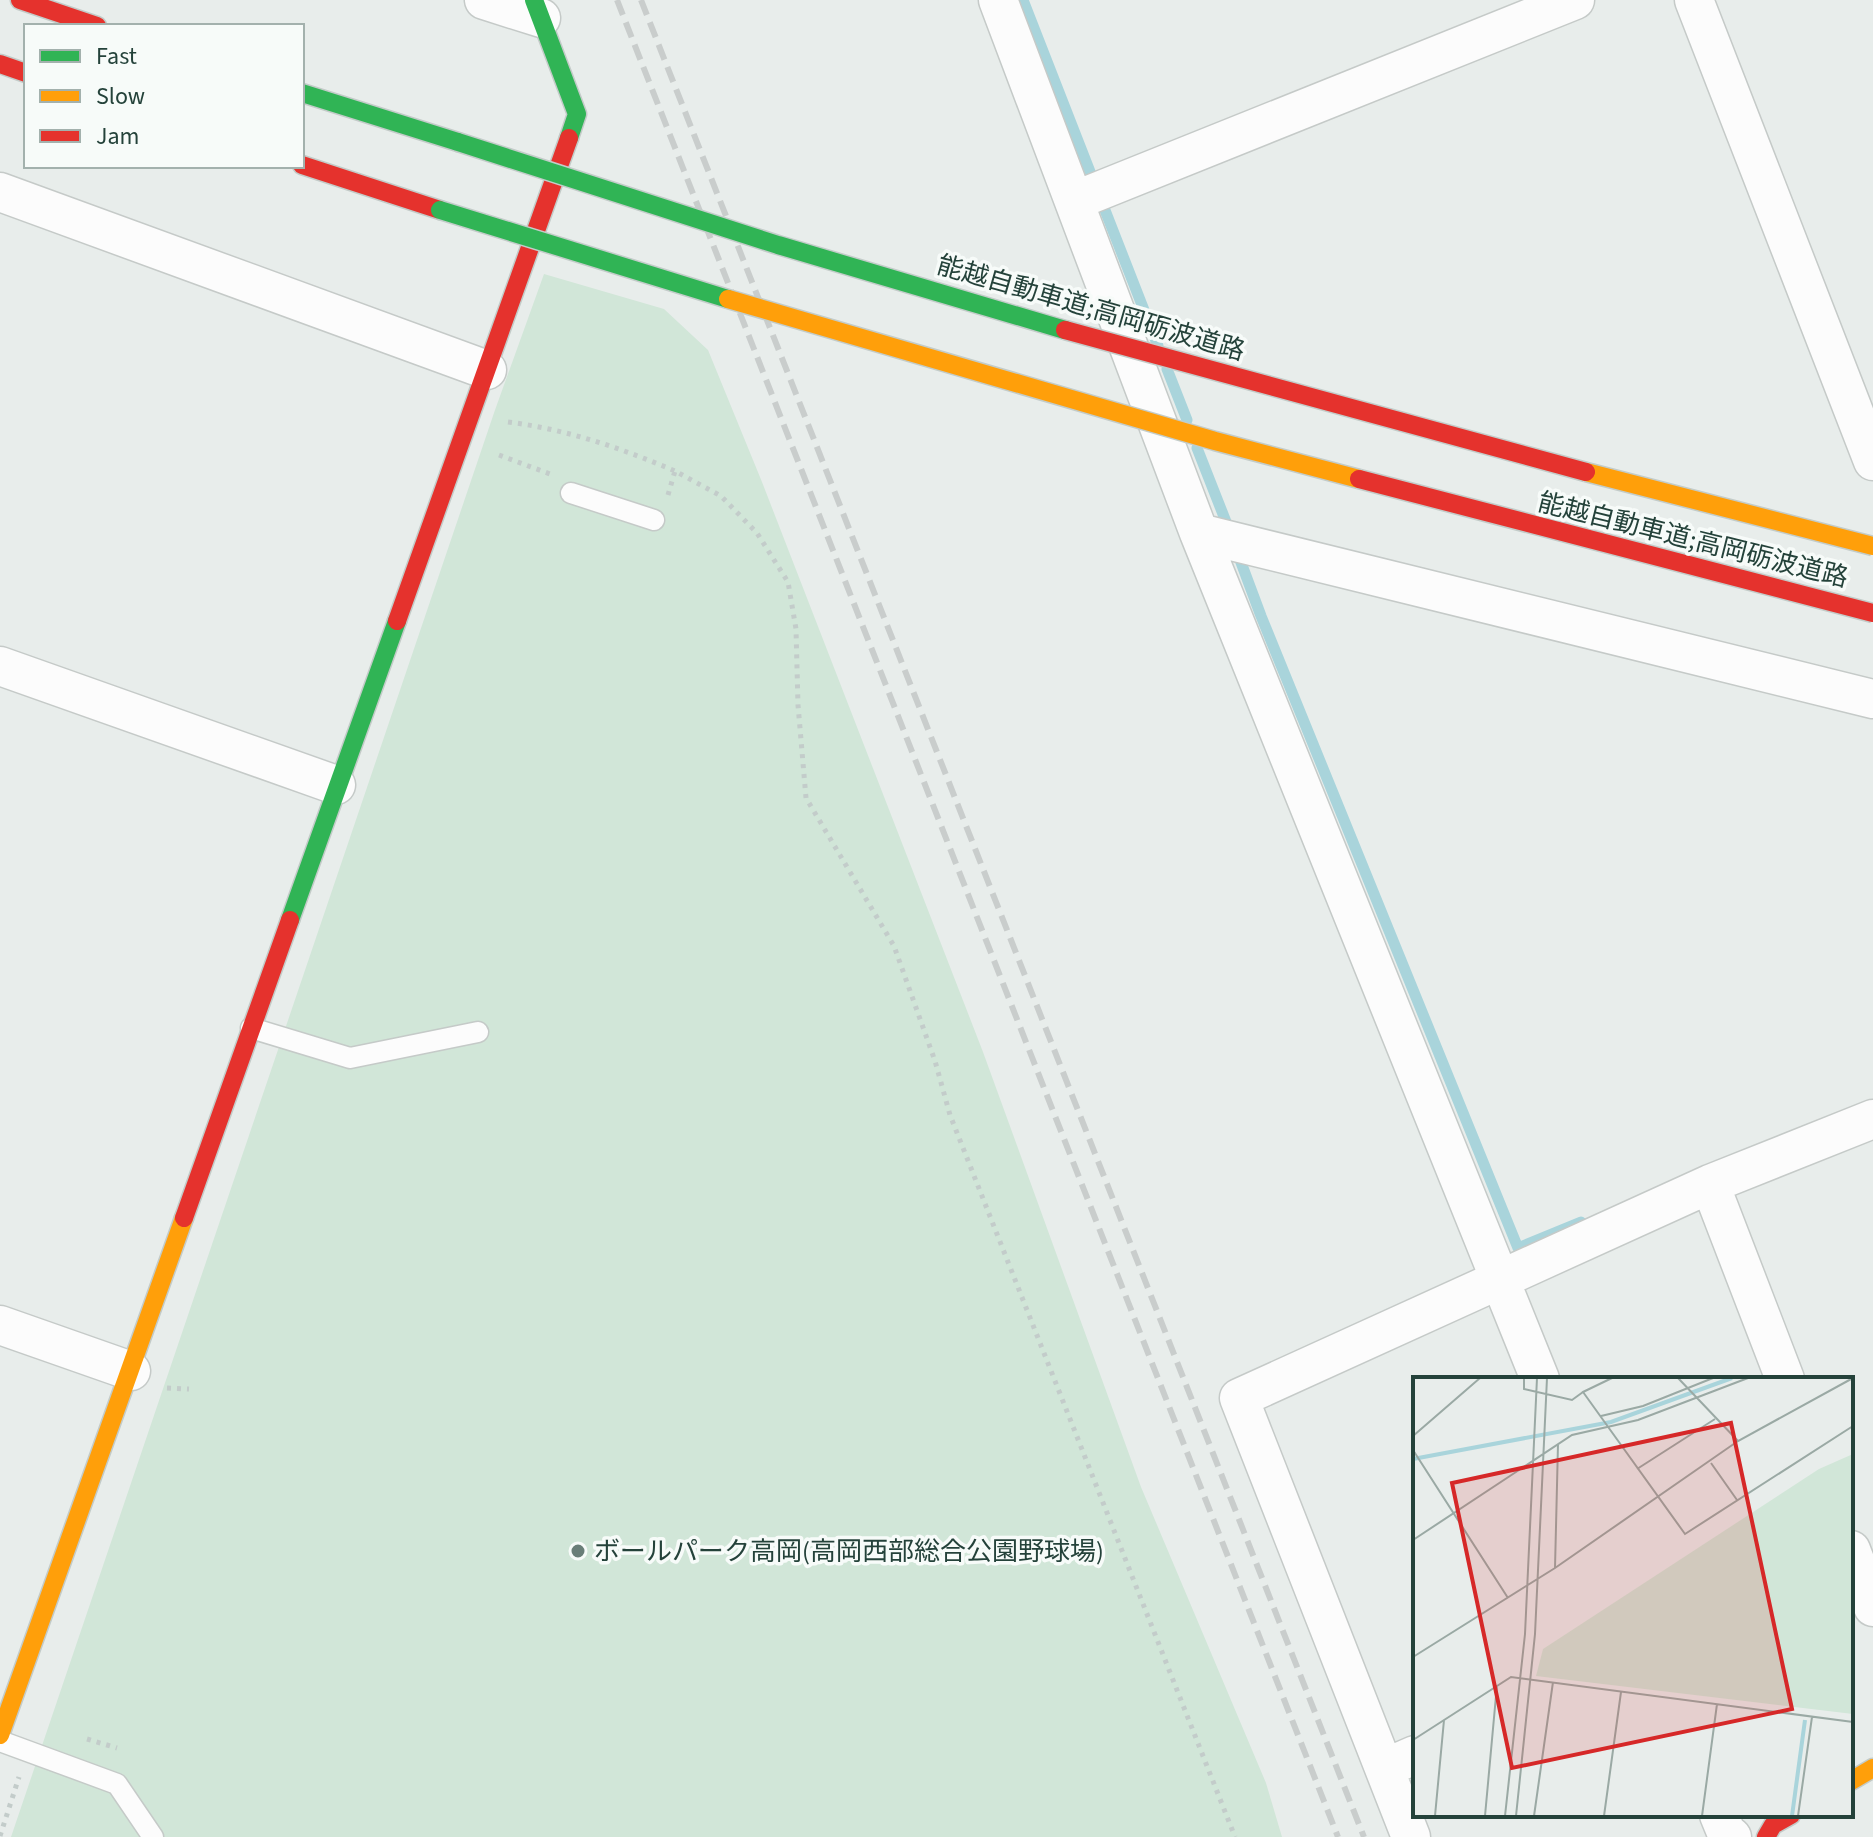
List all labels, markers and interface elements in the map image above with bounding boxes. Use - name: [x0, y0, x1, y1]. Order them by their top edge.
- legend: [24, 24, 304, 168]
- text: Fast: [96, 39, 137, 74]
- text: Slow: [96, 79, 145, 114]
- text: Jam: [96, 119, 140, 154]
- street label: 能越自動車道;高岡砺波道路: [933, 246, 1249, 370]
- street label: 能越自動車道;高岡砺波道路: [1534, 484, 1852, 596]
- inset map: [1413, 1377, 1853, 1817]
- place label: ボールパーク高岡(高岡西部総合公園野球場): [594, 1533, 1104, 1570]
- marker: ボールパーク高岡(高岡西部総合公園野球場): [569, 1542, 587, 1560]

